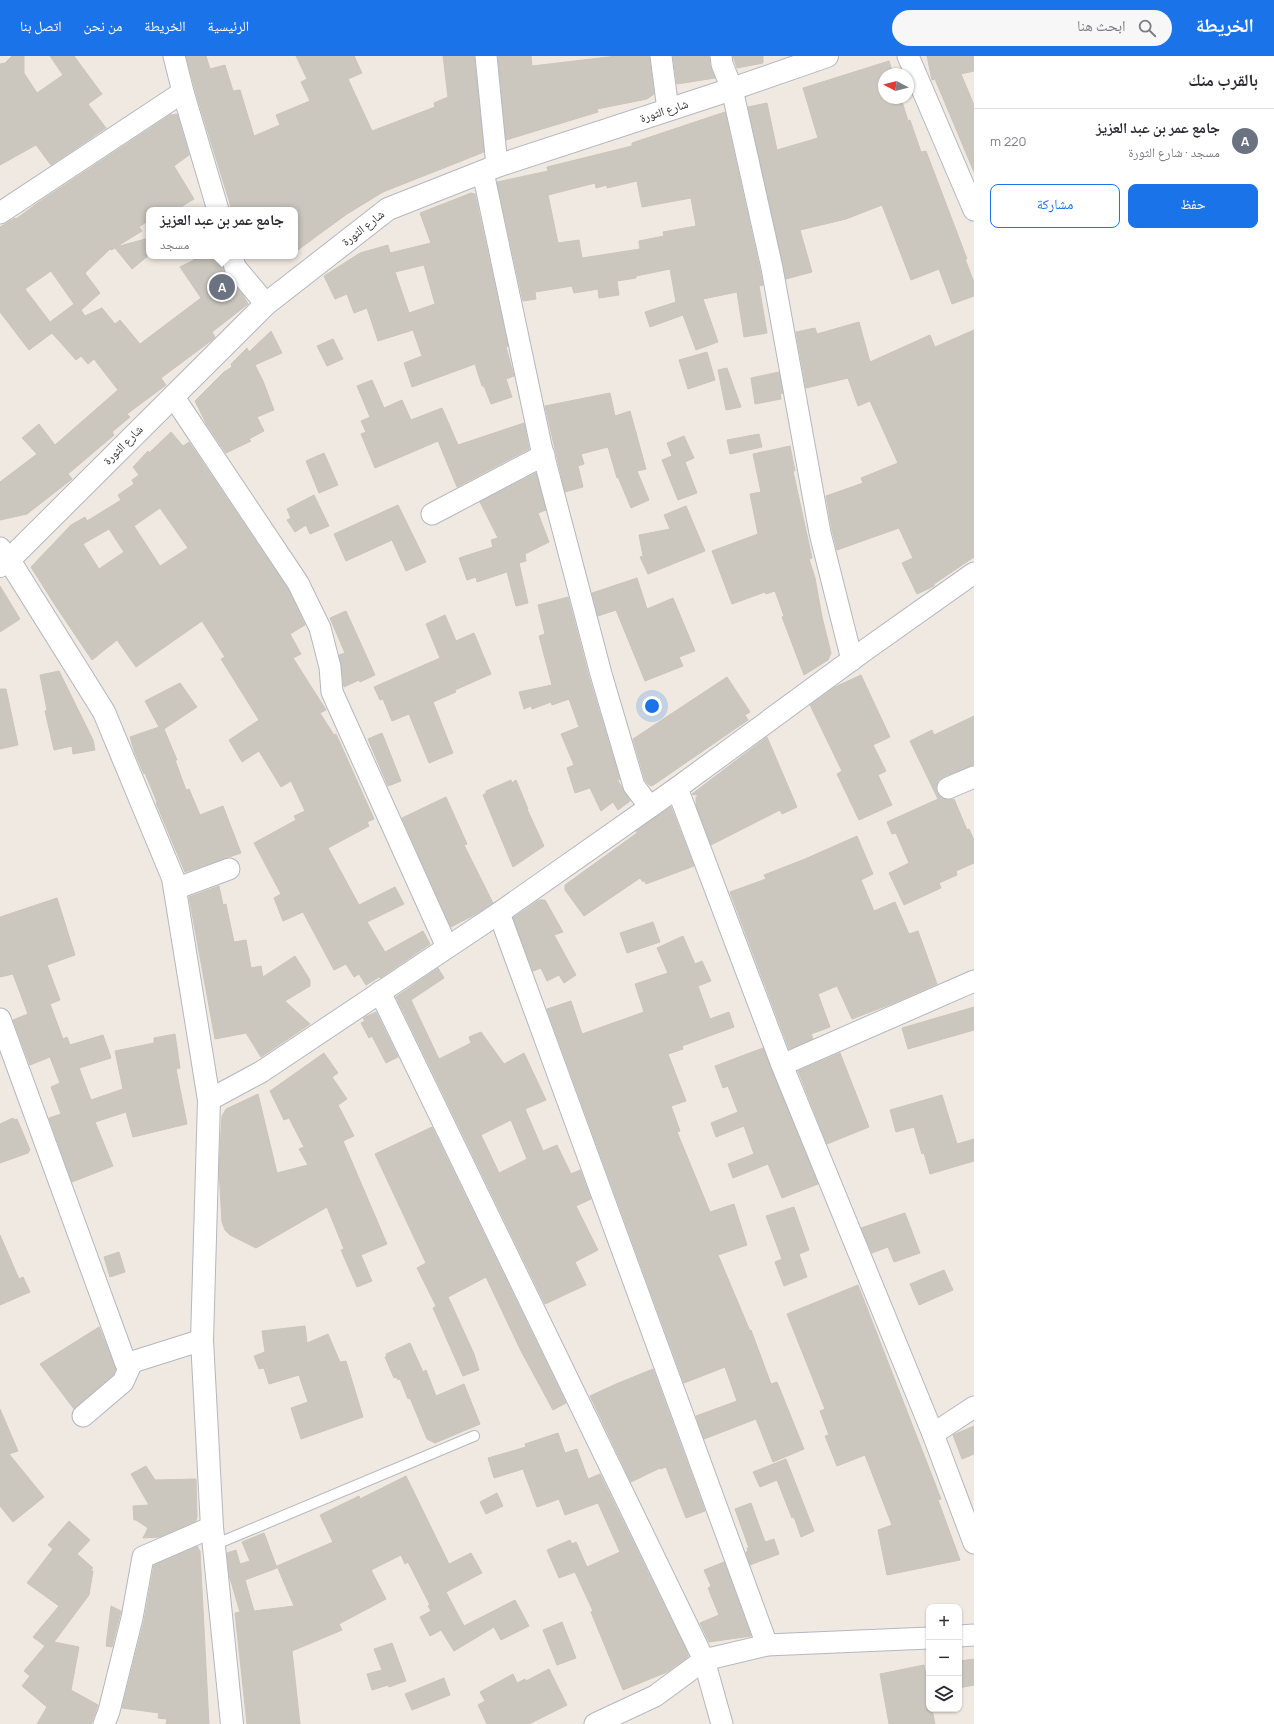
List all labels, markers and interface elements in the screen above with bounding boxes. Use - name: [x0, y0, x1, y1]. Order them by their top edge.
- search box: [892, 10, 1172, 46]
- text: الخريطة: [1196, 12, 1254, 38]
- text: ابحث هنا: [1077, 15, 1126, 36]
- text: اتصل بنا: [20, 16, 62, 35]
- text: من نحن: [84, 16, 122, 35]
- text: الخريطة: [144, 16, 186, 35]
- text: الرئيسية: [208, 16, 249, 35]
- icon: search: [1136, 17, 1158, 39]
- north arrow: [878, 68, 914, 104]
- text: بالقرب منك: [1188, 68, 1258, 91]
- street label: شارع الثورة: [637, 95, 690, 126]
- text: جامع عمر بن عبد العزيز: [1096, 117, 1220, 138]
- text: 220 m: [990, 132, 1026, 150]
- text: A: [1241, 132, 1249, 150]
- text: مسجد · شارع الثورة: [1128, 143, 1220, 161]
- button: مشاركة: [990, 184, 1120, 228]
- button: حفظ: [1128, 184, 1258, 228]
- street label: شارع الثورة: [338, 205, 388, 250]
- popup: [146, 207, 298, 259]
- text: جامع عمر بن عبد العزيز: [160, 209, 284, 230]
- text: مسجد: [160, 235, 189, 253]
- pin: A: [209, 272, 235, 302]
- street label: شارع الثورة: [99, 421, 146, 468]
- your location: [642, 696, 662, 716]
- map controls: [926, 1604, 962, 1712]
- button: +: [926, 1604, 962, 1640]
- button: −: [926, 1640, 962, 1676]
- button: layers: [926, 1676, 962, 1712]

